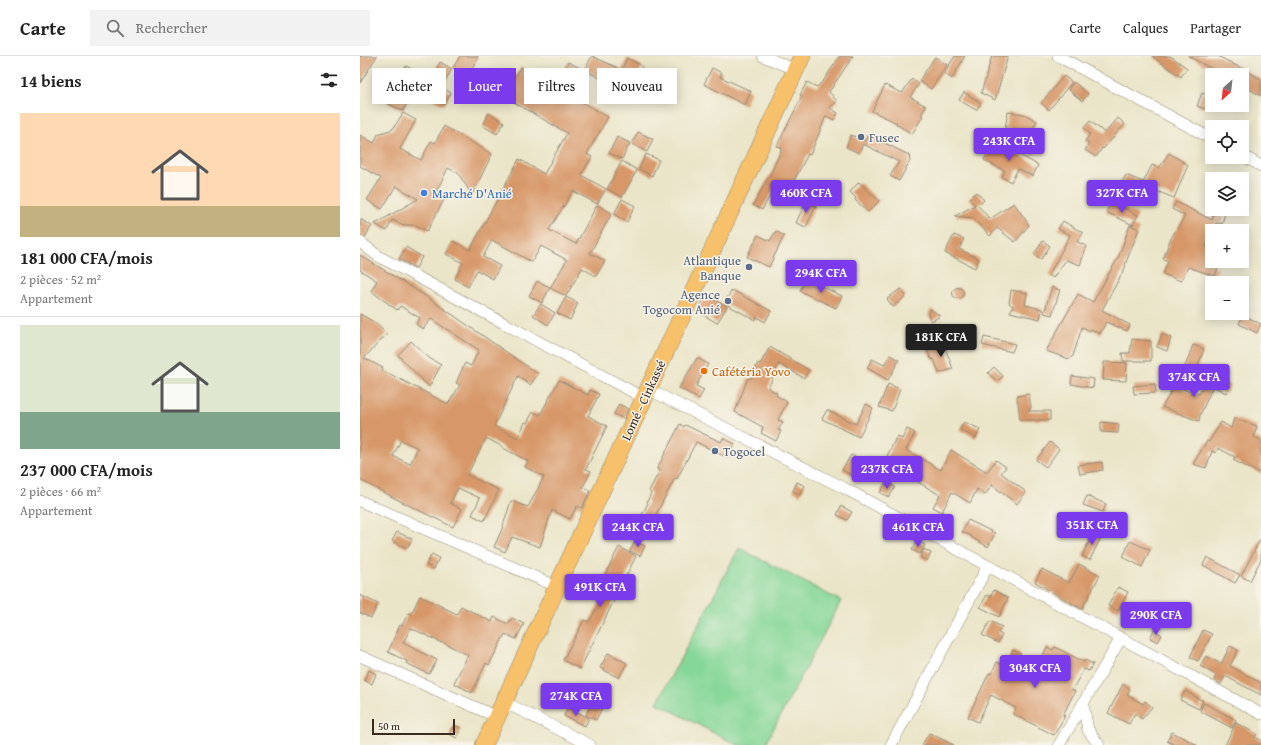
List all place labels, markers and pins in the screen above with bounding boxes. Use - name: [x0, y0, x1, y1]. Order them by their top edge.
- place label: Fusec: [869, 128, 900, 147]
- pin: 243K CFA: [968, 128, 1050, 162]
- marker: Fusec: [856, 132, 866, 142]
- pin: 460K CFA: [765, 180, 847, 214]
- pin: 327K CFA: [1081, 180, 1163, 214]
- place label: Marché D'Anié: [432, 184, 512, 203]
- marker: Marché D'Anié: [419, 188, 429, 198]
- place label: Atlantique Banque: [683, 251, 741, 285]
- pin: 294K CFA: [780, 260, 862, 294]
- marker: Atlantique Banque: [744, 262, 754, 272]
- place label: Agence Togocom Anié: [643, 285, 720, 319]
- marker: Agence Togocom Anié: [723, 296, 733, 306]
- pin: 181K CFA: [900, 324, 982, 358]
- place label: Cafétéria Yovo: [712, 362, 791, 381]
- pin: 374K CFA: [1153, 364, 1235, 398]
- marker: Cafétéria Yovo: [699, 366, 709, 376]
- place label: Togocel: [723, 442, 765, 461]
- marker: Togocel: [710, 446, 720, 456]
- pin: 237K CFA: [846, 456, 928, 490]
- pin: 351K CFA: [1051, 512, 1133, 546]
- pin: 244K CFA: [597, 514, 679, 548]
- pin: 461K CFA: [877, 514, 959, 548]
- pin: 491K CFA: [559, 574, 641, 608]
- pin: 290K CFA: [1115, 602, 1197, 636]
- pin: 304K CFA: [994, 655, 1076, 689]
- pin: 274K CFA: [535, 683, 617, 717]

